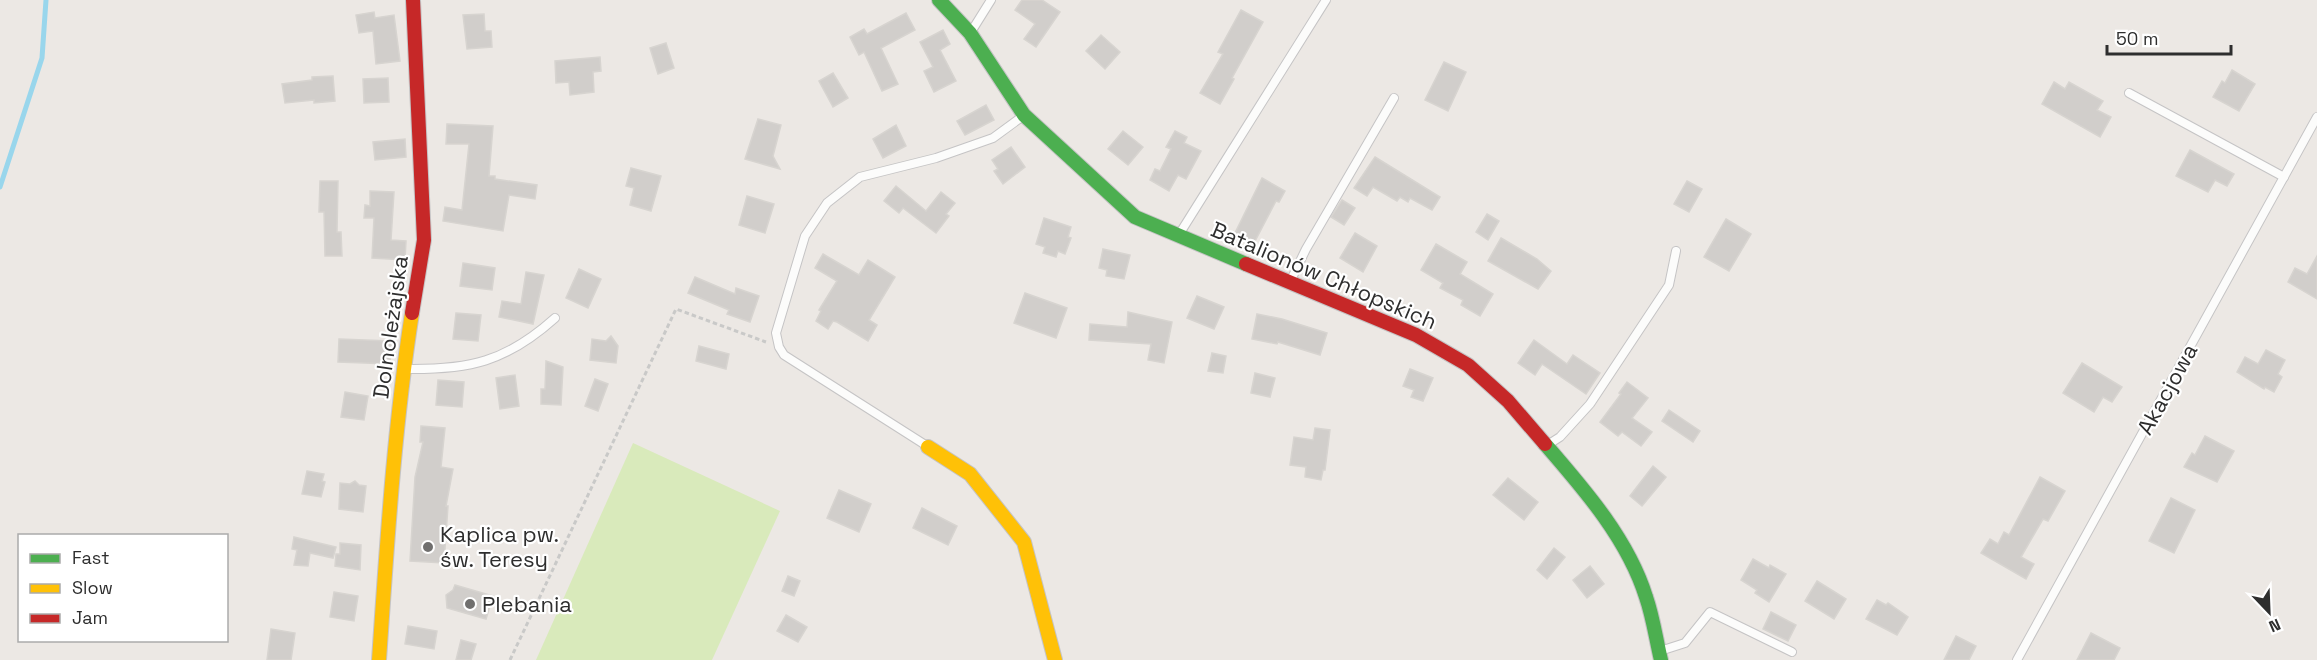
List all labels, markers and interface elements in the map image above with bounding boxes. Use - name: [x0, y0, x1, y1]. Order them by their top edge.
- scale bar: [2107, 18, 2232, 56]
- text: 50 m: [2116, 27, 2158, 50]
- street label: Batalionów Chłopskich: [1207, 215, 1441, 335]
- street label: Dolnoleżajska: [366, 253, 414, 400]
- street label: Akacjowa: [2131, 338, 2204, 439]
- place label: Kaplica pw. św. Teresy: [440, 520, 559, 573]
- legend: [18, 534, 228, 642]
- marker: Kaplica pw. św. Teresy: [421, 540, 435, 554]
- text: Fast: [72, 546, 109, 569]
- text: Slow: [72, 576, 113, 599]
- north arrow: [2239, 582, 2299, 642]
- place label: Plebania: [482, 590, 572, 618]
- marker: Plebania: [463, 597, 477, 611]
- text: Jam: [72, 606, 108, 629]
- text: N: [2266, 614, 2284, 637]

